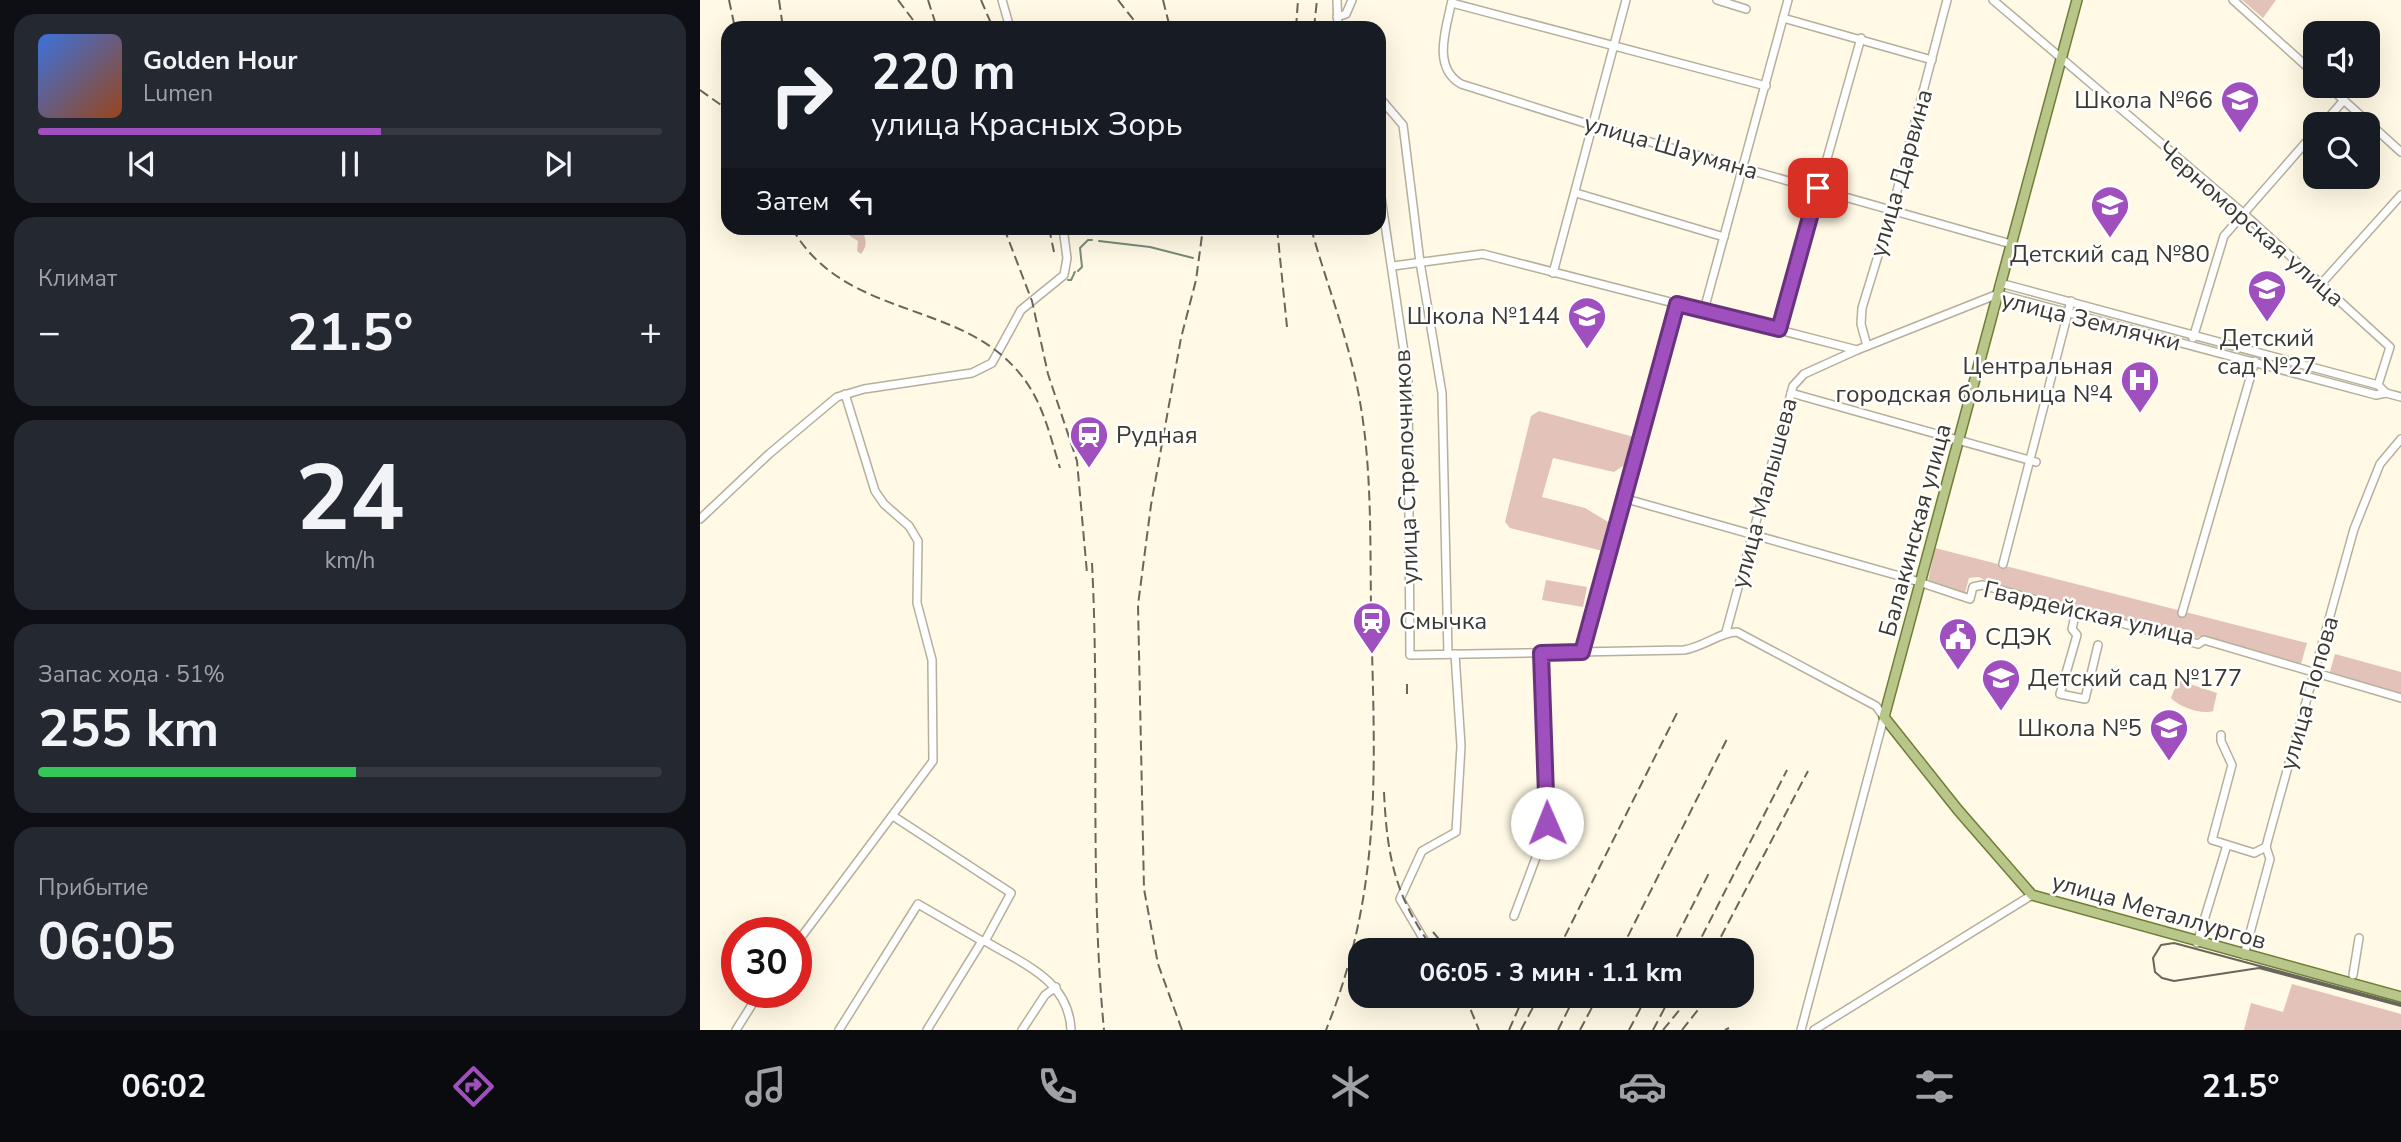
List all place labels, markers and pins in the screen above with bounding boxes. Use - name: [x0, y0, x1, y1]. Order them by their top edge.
- school or university icon: Школа №66: [2219, 79, 2261, 134]
- place label: Школа №66: [2074, 84, 2213, 116]
- pin: [1788, 158, 1848, 218]
- school or university icon: Детский сад №80: [2089, 184, 2131, 239]
- place label: Детский сад №80: [2010, 238, 2210, 270]
- school or university icon: Детский сад №27: [2246, 268, 2288, 323]
- school or university icon: Школа №144: [1566, 295, 1608, 350]
- place label: Школа №144: [1407, 300, 1560, 332]
- place label: Детский сад №27: [2217, 322, 2317, 382]
- place label: Центральная городская больница №4: [1835, 350, 2113, 410]
- hospital icon: Центральная городская больница №4: [2119, 359, 2161, 414]
- station icon: Рудная: [1068, 414, 1110, 469]
- place label: Рудная: [1116, 419, 1198, 451]
- station icon: Смычка: [1351, 600, 1393, 655]
- place label: Смычка: [1399, 605, 1487, 637]
- public building icon: СДЭК: [1937, 616, 1979, 671]
- place label: СДЭК: [1985, 621, 2052, 653]
- school or university icon: Детский сад №177: [1980, 657, 2022, 712]
- place label: Детский сад №177: [2028, 662, 2242, 694]
- school or university icon: Школа №5: [2148, 707, 2190, 762]
- place label: Школа №5: [2018, 712, 2142, 744]

